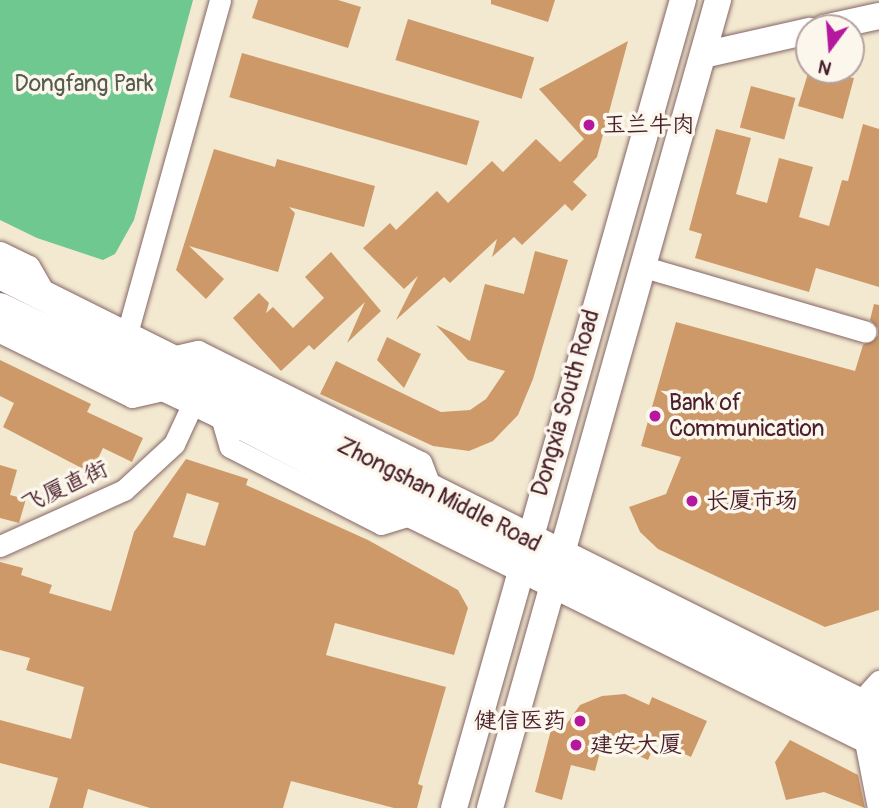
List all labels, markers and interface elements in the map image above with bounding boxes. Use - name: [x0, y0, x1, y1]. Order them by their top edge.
- north arrow: [795, 14, 865, 84]
- text: N: [815, 54, 834, 81]
- park label: Dongfang Park: [14, 70, 154, 98]
- place label: 玉兰牛肉: [603, 111, 695, 139]
- marker: 玉兰牛肉: [581, 117, 597, 133]
- street label: Dongxia South Road: [526, 307, 606, 499]
- place label: Bank of Communication: [669, 389, 825, 443]
- marker: Bank of Communication: [647, 408, 663, 424]
- street label: Zhongshan Middle Road: [333, 432, 545, 558]
- street label: 飞厦直街: [17, 455, 113, 519]
- place label: 长厦市场: [706, 487, 798, 515]
- marker: 长厦市场: [684, 493, 700, 509]
- place label: 健信医药: [474, 707, 566, 735]
- marker: 健信医药: [572, 713, 588, 729]
- place label: 建安大厦: [590, 731, 682, 759]
- marker: 建安大厦: [568, 737, 584, 753]

